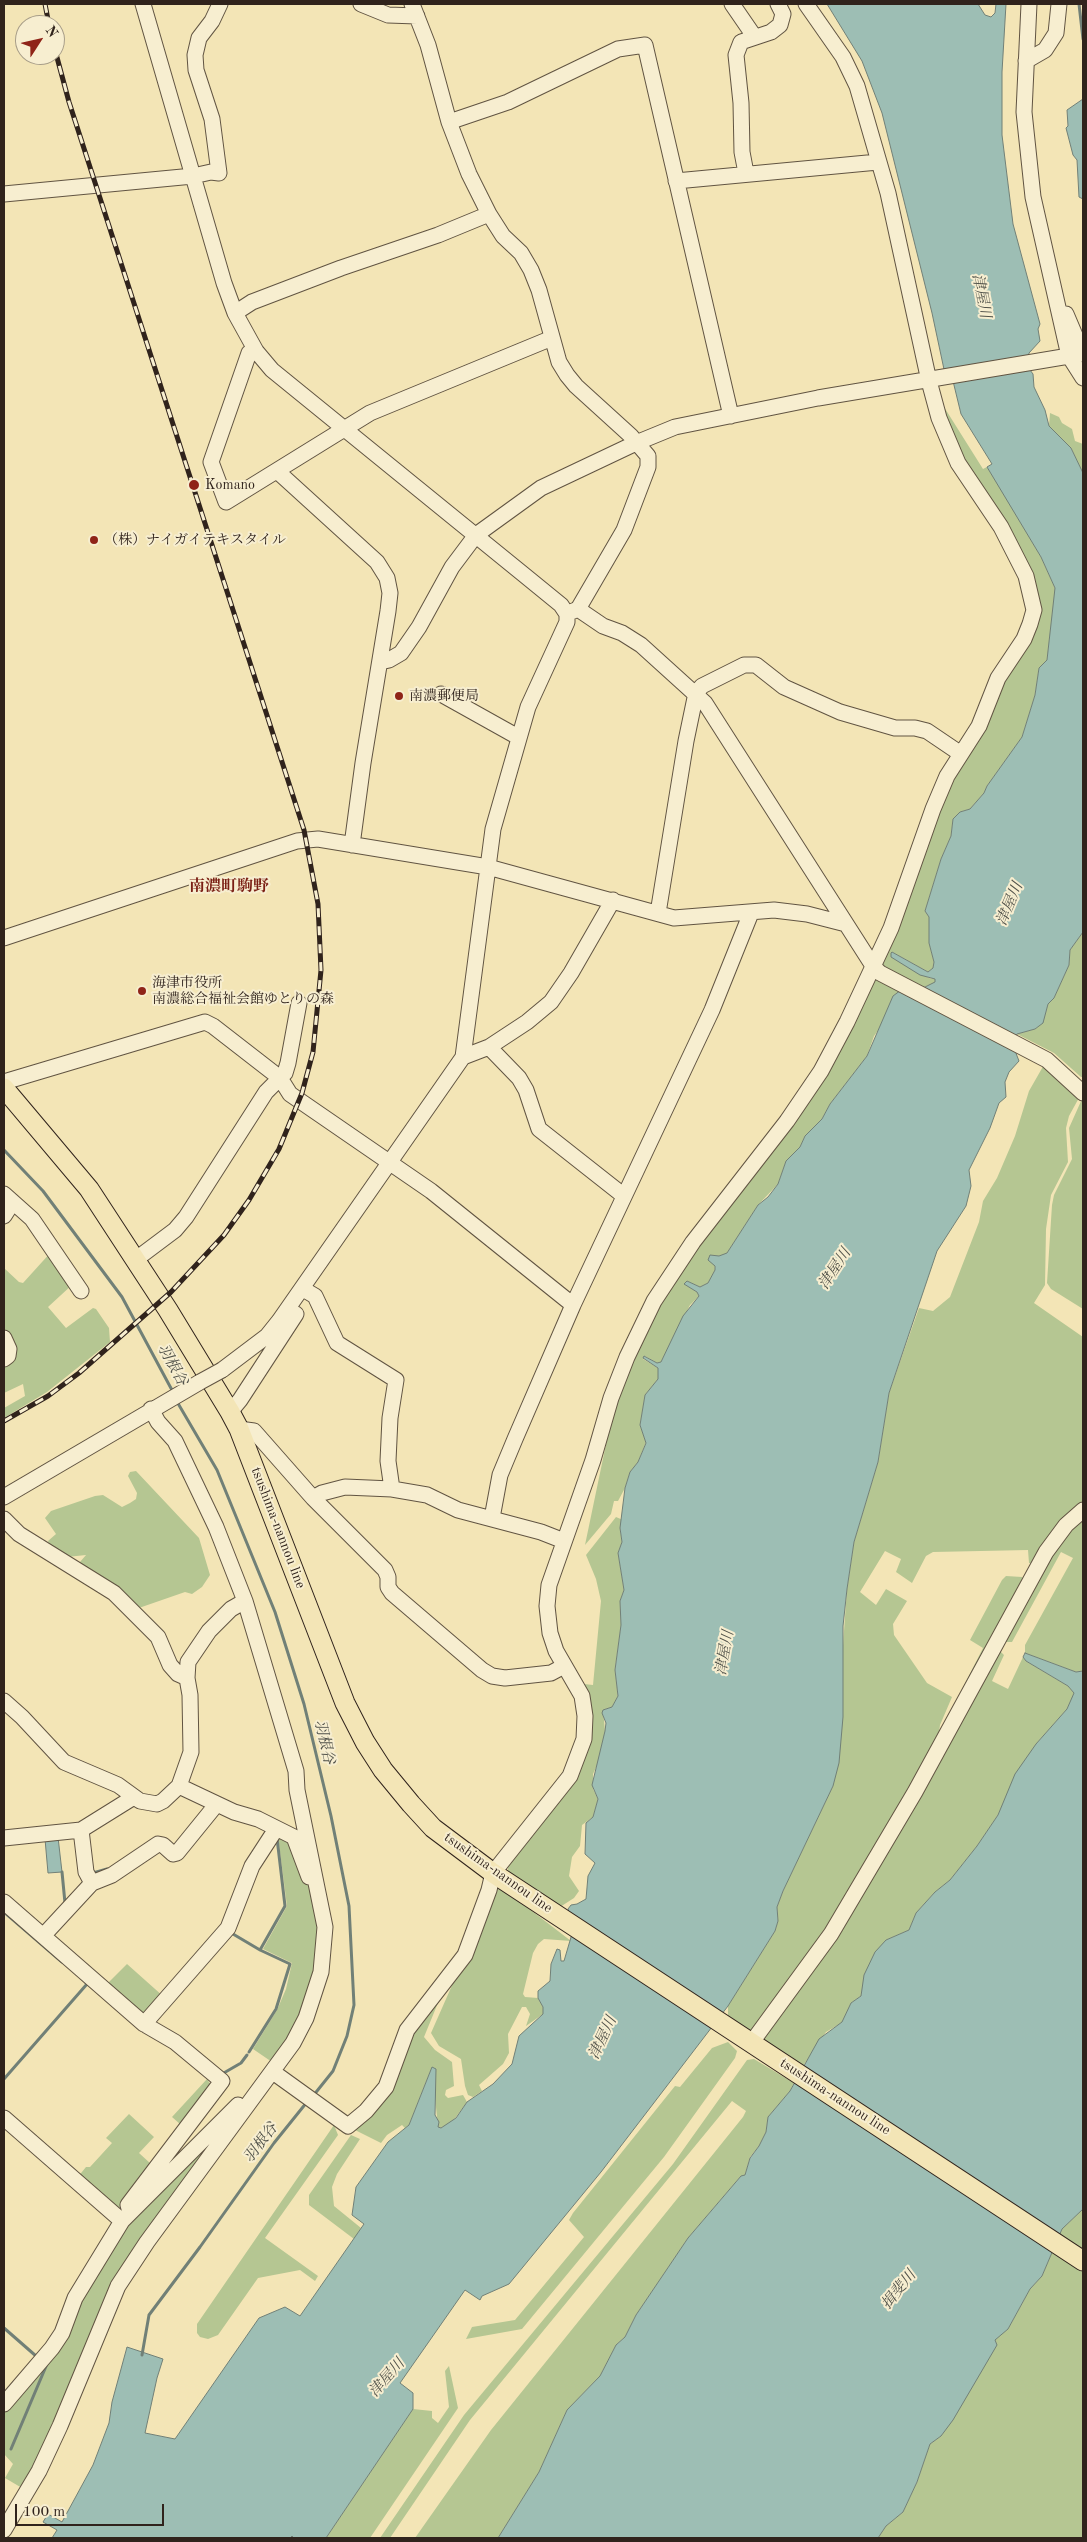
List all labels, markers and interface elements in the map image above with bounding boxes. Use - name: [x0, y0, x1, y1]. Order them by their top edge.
- north arrow: [15, 15, 65, 65]
- text: N: [43, 24, 60, 40]
- water label: 津屋川: [968, 272, 994, 320]
- place label: Komano: [205, 477, 255, 493]
- marker: Komano: [187, 478, 201, 492]
- place label: （株）ナイガイテキスタイル: [104, 532, 286, 548]
- marker: （株）ナイガイテキスタイル: [88, 534, 100, 546]
- place label: 南濃郵便局: [409, 688, 479, 704]
- marker: 南濃郵便局: [393, 690, 405, 702]
- district label: 南濃町駒野: [189, 877, 269, 897]
- water label: 津屋川: [993, 880, 1027, 928]
- place label: 海津市役所 南濃総合福祉会館ゆとりの森: [152, 975, 334, 1008]
- marker: 海津市役所 南濃総合福祉会館ゆとりの森: [136, 985, 148, 997]
- water label: 津屋川: [815, 1245, 855, 1293]
- water label: 羽根谷: [153, 1341, 191, 1389]
- street label: tsushima-nannou line: [247, 1465, 309, 1591]
- water label: 津屋川: [712, 1629, 738, 1677]
- water label: 羽根谷: [310, 1718, 338, 1766]
- street label: tsushima-nannou line: [440, 1829, 556, 1917]
- water label: 津屋川: [585, 2014, 621, 2062]
- street label: tsushima-nannou line: [776, 2055, 894, 2139]
- water label: 羽根谷: [240, 2120, 282, 2166]
- water label: 揖斐川: [878, 2267, 920, 2313]
- water label: 津屋川: [365, 2355, 409, 2401]
- scale bar: [18, 2494, 166, 2526]
- text: 100 m: [23, 2505, 65, 2520]

